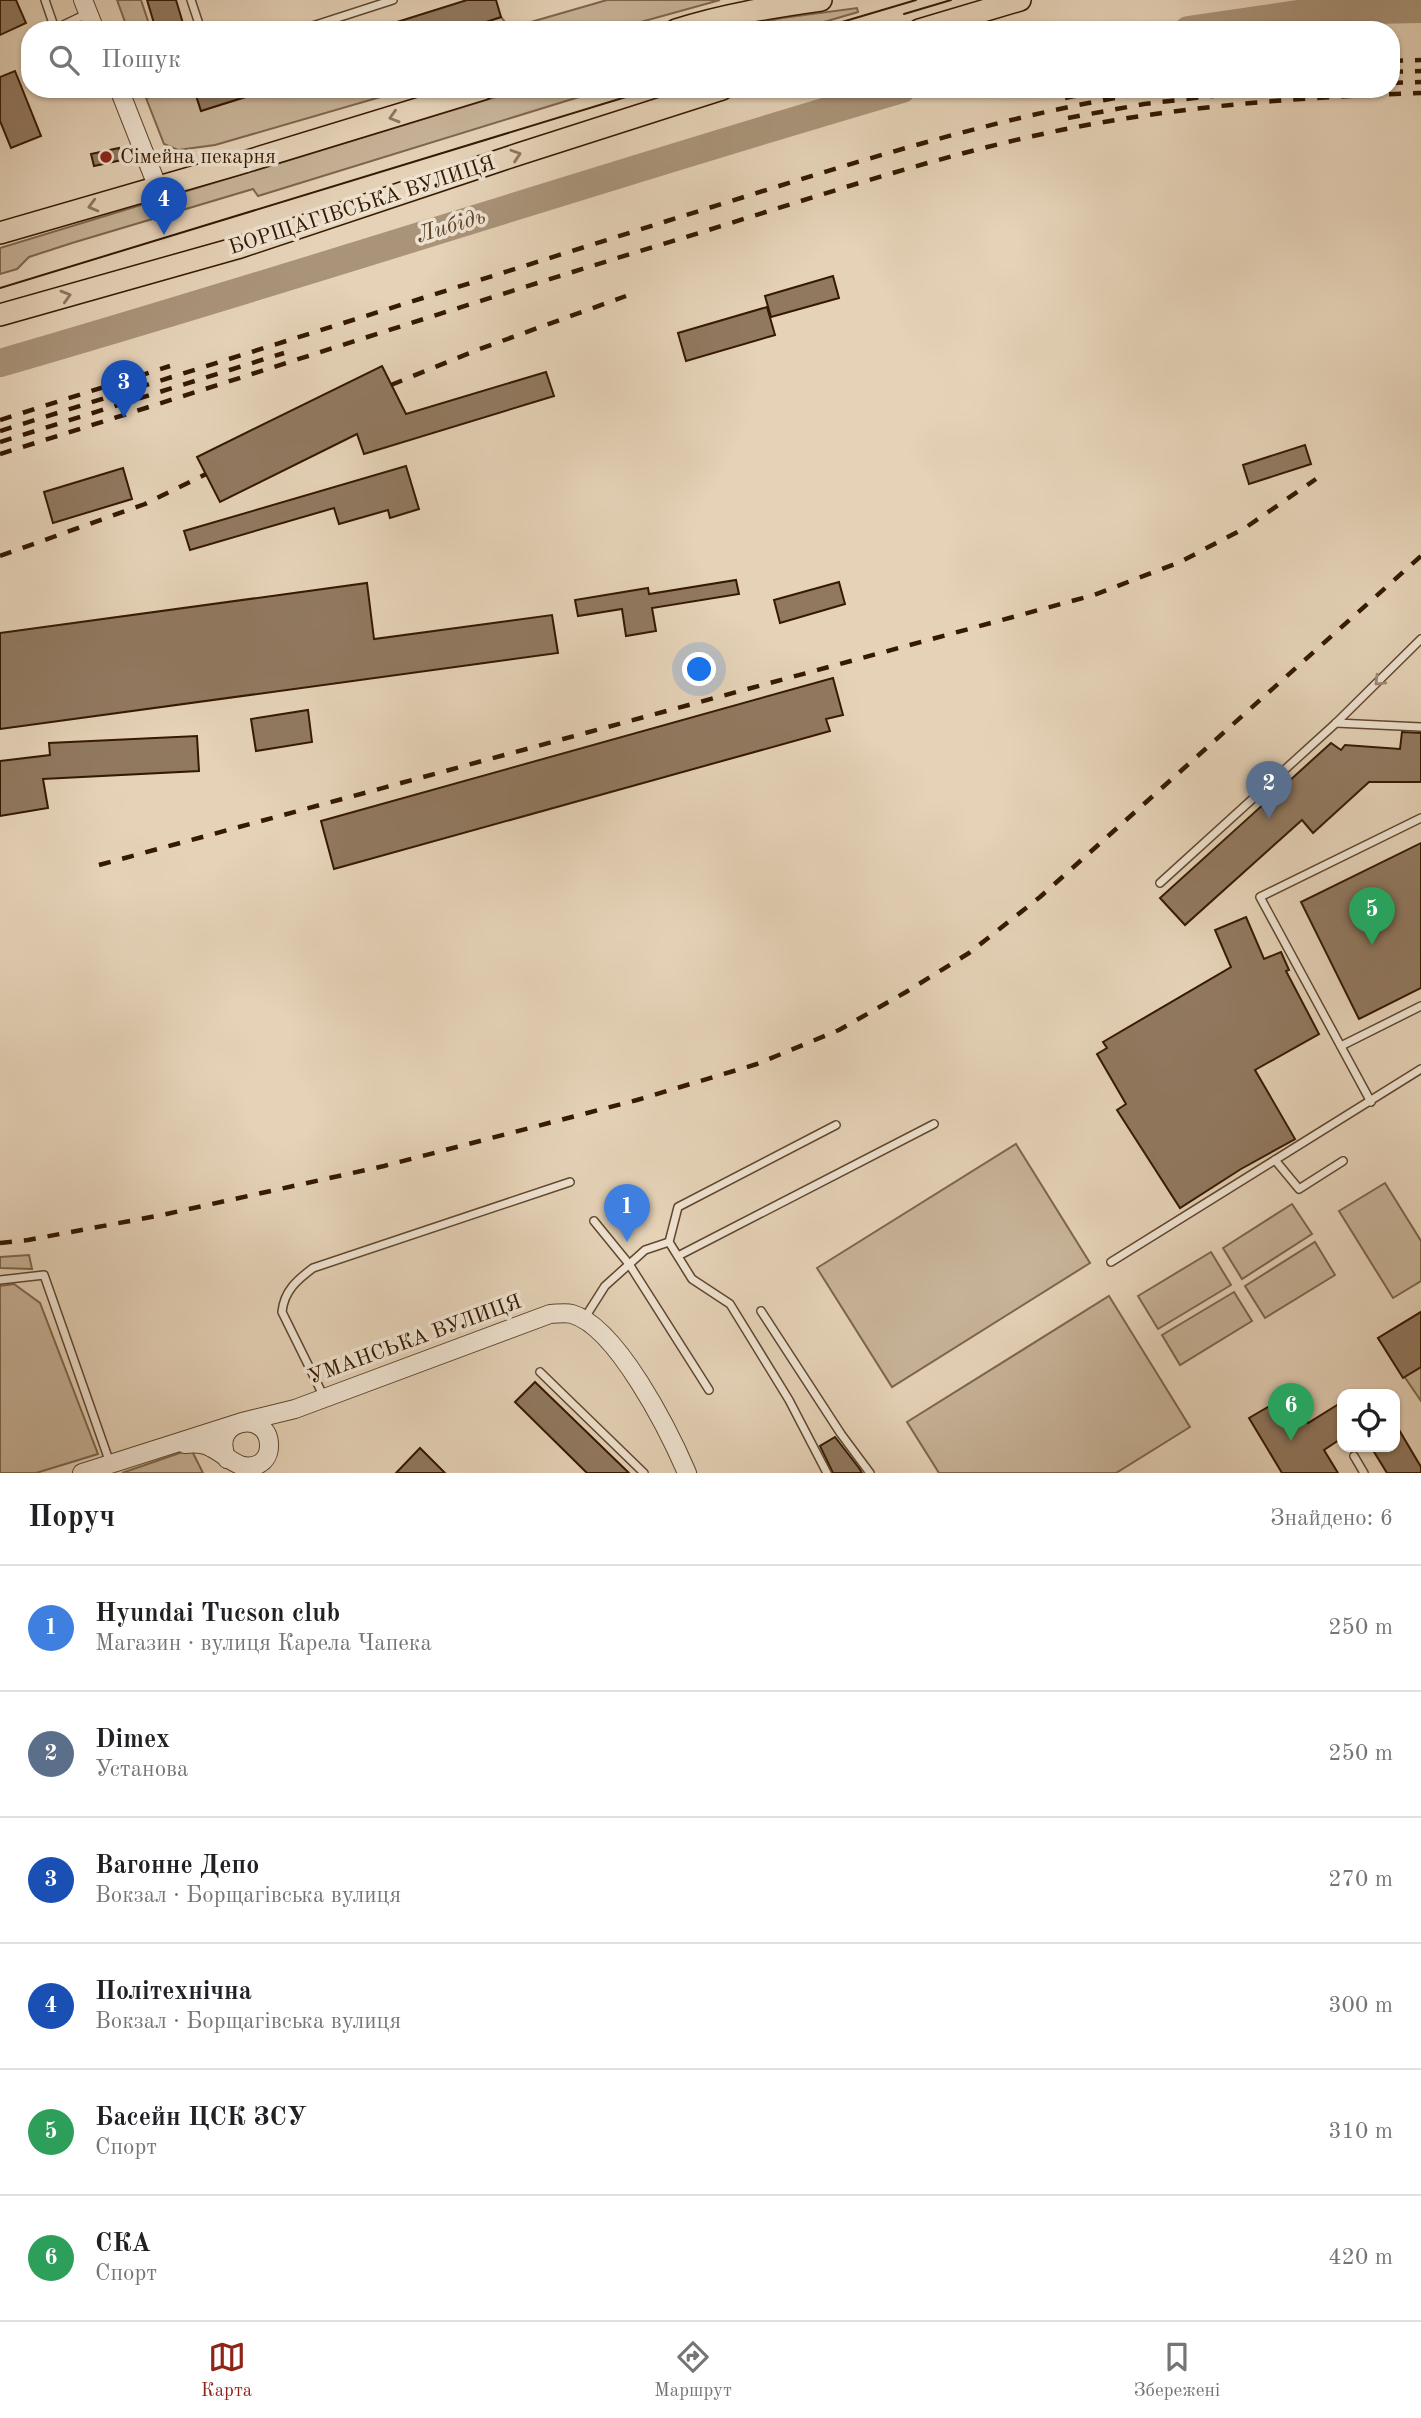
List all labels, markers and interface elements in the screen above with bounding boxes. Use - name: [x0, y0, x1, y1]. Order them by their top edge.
- search box: [21, 21, 1400, 98]
- icon: search: [45, 41, 83, 79]
- text: Пошук: [101, 47, 181, 73]
- one-way arrow: [388, 108, 400, 123]
- place label: Сімейна пекарня: [120, 147, 276, 168]
- one-way arrow: [510, 148, 522, 163]
- marker: Сімейна пекарня: [98, 149, 114, 165]
- street label: БОРЩАГІВСЬКА ВУЛИЦЯ: [226, 153, 498, 259]
- pin: 4: [141, 177, 187, 235]
- one-way arrow: [87, 198, 99, 212]
- water label: Либідь: [414, 205, 488, 247]
- one-way arrow: [59, 290, 71, 304]
- pin: 3: [101, 360, 147, 418]
- your location: [682, 652, 716, 686]
- one-way arrow: [1374, 673, 1387, 686]
- pin: 2: [1246, 761, 1292, 819]
- pin: 5: [1349, 887, 1395, 945]
- pin: 1: [604, 1184, 650, 1242]
- street label: УМАНСЬКА ВУЛИЦЯ: [306, 1292, 524, 1388]
- pin: 6: [1268, 1383, 1314, 1441]
- map controls: [1337, 1389, 1400, 1452]
- button: locate: [1337, 1389, 1400, 1452]
- text: Поруч: [28, 1503, 115, 1533]
- text: Знайдено: 6: [1270, 1507, 1393, 1530]
- text: Hyundai Tucson club: [95, 1601, 340, 1627]
- text: 1: [44, 1616, 58, 1639]
- text: 250 m: [1328, 1616, 1393, 1639]
- text: Магазин · вулиця Карела Чапека: [95, 1632, 432, 1655]
- text: Dimex: [95, 1727, 170, 1753]
- text: 2: [44, 1742, 58, 1765]
- text: 250 m: [1328, 1742, 1393, 1765]
- text: Установа: [95, 1758, 188, 1781]
- text: Вагонне Депо: [95, 1853, 259, 1879]
- text: 3: [44, 1868, 58, 1891]
- text: 270 m: [1328, 1868, 1393, 1891]
- text: Вокзал · Борщагівська вулиця: [95, 1884, 401, 1907]
- text: Політехнічна: [95, 1979, 252, 2005]
- text: 4: [44, 1994, 58, 2017]
- text: 300 m: [1328, 1994, 1393, 2017]
- text: Вокзал · Борщагівська вулиця: [95, 2010, 401, 2033]
- text: Басейн ЦСК ЗСУ: [95, 2105, 307, 2131]
- text: 5: [44, 2120, 58, 2143]
- text: 310 m: [1328, 2120, 1393, 2143]
- text: Спорт: [95, 2136, 157, 2159]
- text: СКА: [95, 2231, 151, 2257]
- text: 6: [44, 2246, 58, 2269]
- text: 420 m: [1328, 2246, 1393, 2269]
- text: Спорт: [95, 2262, 157, 2285]
- tab: Карта: [201, 2338, 252, 2403]
- tab: Маршрут: [654, 2338, 732, 2403]
- tab: Збережені: [1134, 2338, 1220, 2403]

